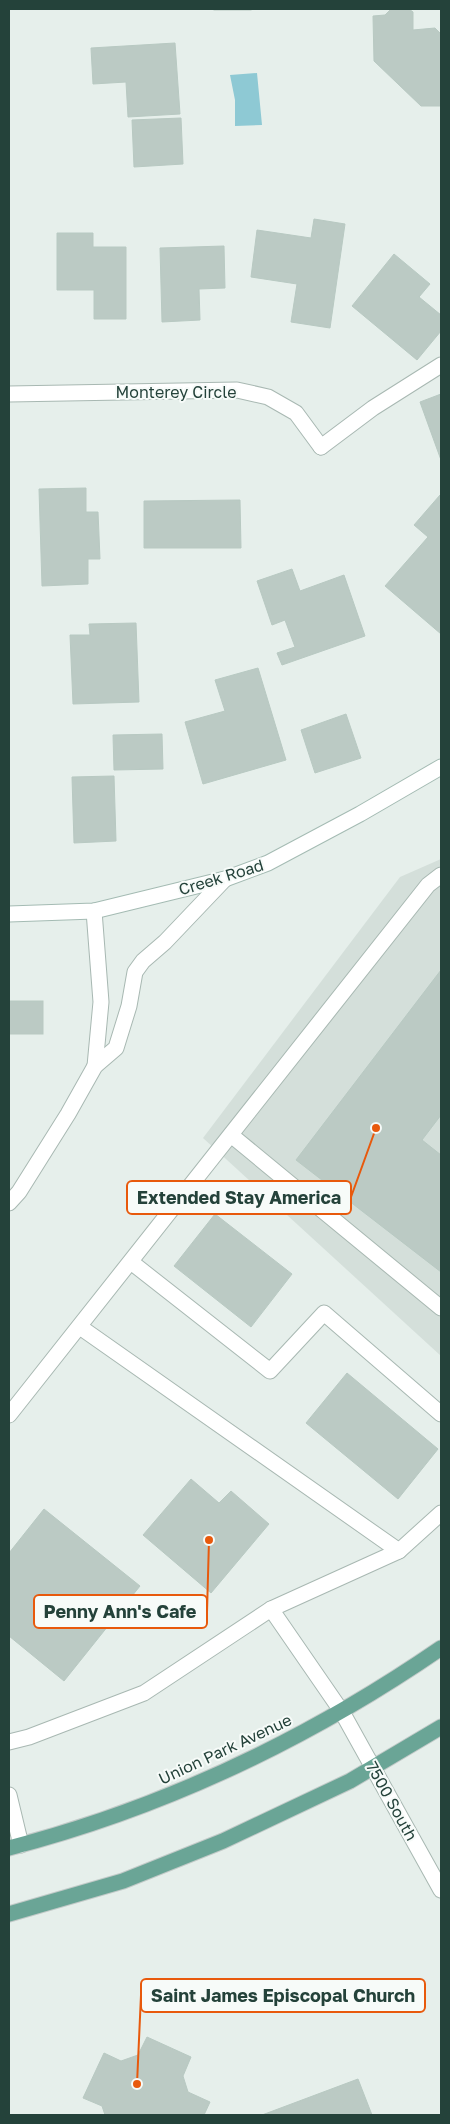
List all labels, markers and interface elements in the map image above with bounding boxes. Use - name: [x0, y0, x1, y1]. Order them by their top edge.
- street label: Monterey Circle: [116, 382, 236, 402]
- street label: Creek Road: [176, 855, 266, 899]
- callout: Extended Stay America: [127, 1181, 351, 1214]
- text: Extended Stay America: [137, 1186, 341, 1208]
- callout: Penny Ann's Cafe: [34, 1595, 207, 1628]
- text: Penny Ann's Cafe: [44, 1600, 197, 1622]
- street label: Union Park Avenue: [155, 1709, 295, 1789]
- street label: 7500 South: [362, 1758, 422, 1844]
- callout: Saint James Episcopal Church: [141, 1979, 425, 2012]
- text: Saint James Episcopal Church: [151, 1984, 415, 2006]

